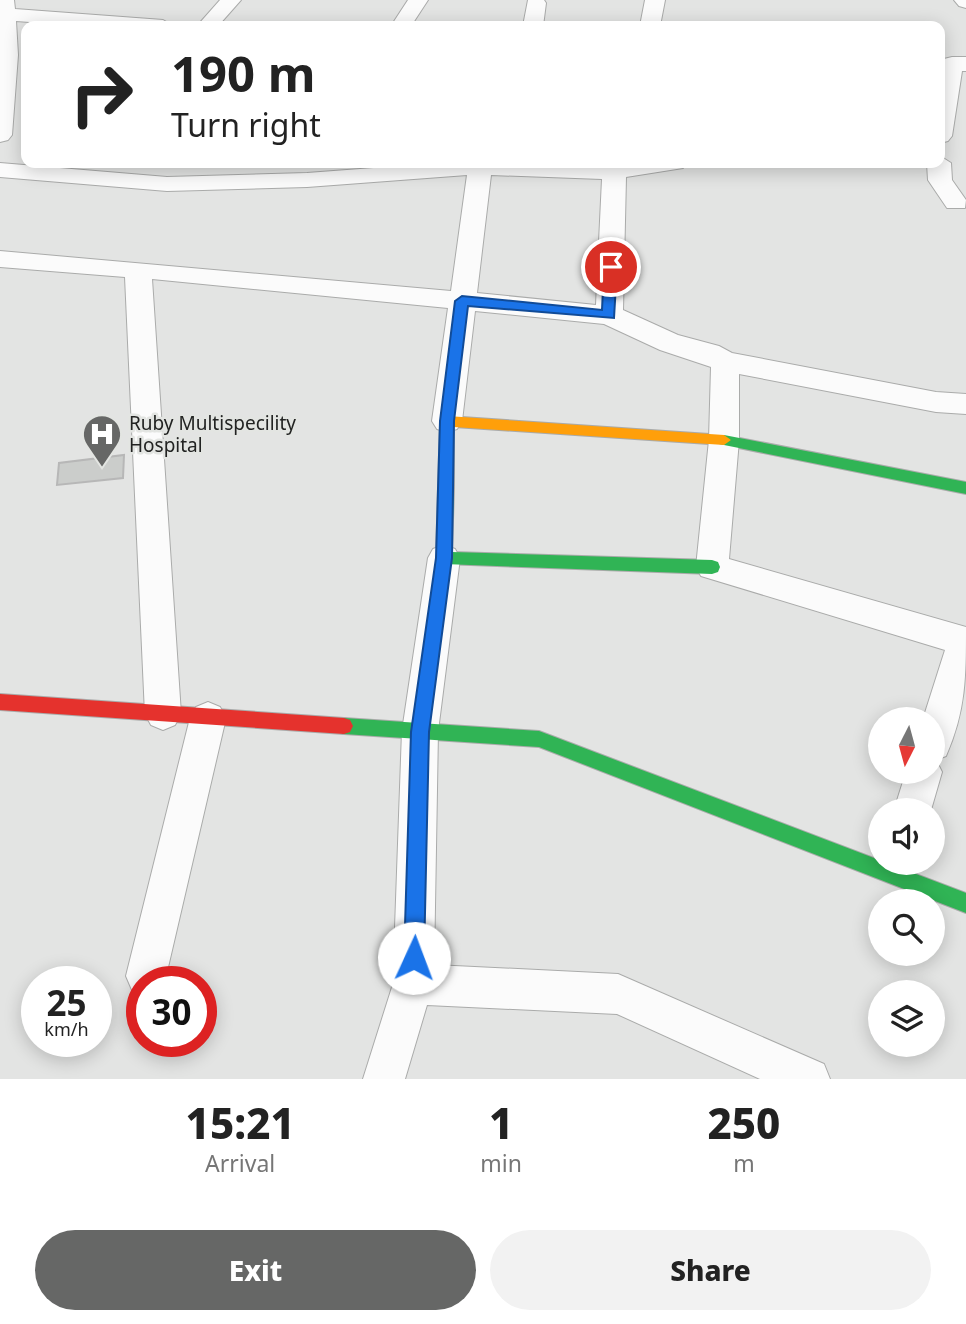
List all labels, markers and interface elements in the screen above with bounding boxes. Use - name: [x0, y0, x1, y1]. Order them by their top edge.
- text: 190 m: [171, 40, 316, 106]
- icon: right: [56, 49, 147, 140]
- text: Turn right: [171, 103, 321, 146]
- pin: [581, 237, 641, 297]
- icon: arrive: [592, 248, 630, 286]
- place label: Ruby Multispecility Hospital: [129, 410, 296, 458]
- hospital icon: Ruby Multispecility Hospital: [81, 413, 123, 468]
- north arrow: [868, 707, 945, 784]
- map controls: [868, 707, 945, 1057]
- button: sound: [868, 798, 945, 875]
- button: search: [868, 889, 945, 966]
- position arrow: [377, 921, 451, 995]
- speed limit sign: 30: [126, 966, 217, 1057]
- text: 25: [46, 979, 87, 1026]
- button: layers: [868, 980, 945, 1057]
- text: km/h: [44, 1017, 89, 1041]
- text: 15:21: [186, 1094, 295, 1151]
- text: 1: [489, 1094, 513, 1151]
- text: 250: [708, 1094, 780, 1151]
- text: Arrival: [205, 1147, 275, 1179]
- text: min: [480, 1147, 522, 1179]
- text: m: [733, 1147, 755, 1179]
- button: Exit: [35, 1230, 476, 1310]
- button: Share: [490, 1230, 931, 1310]

